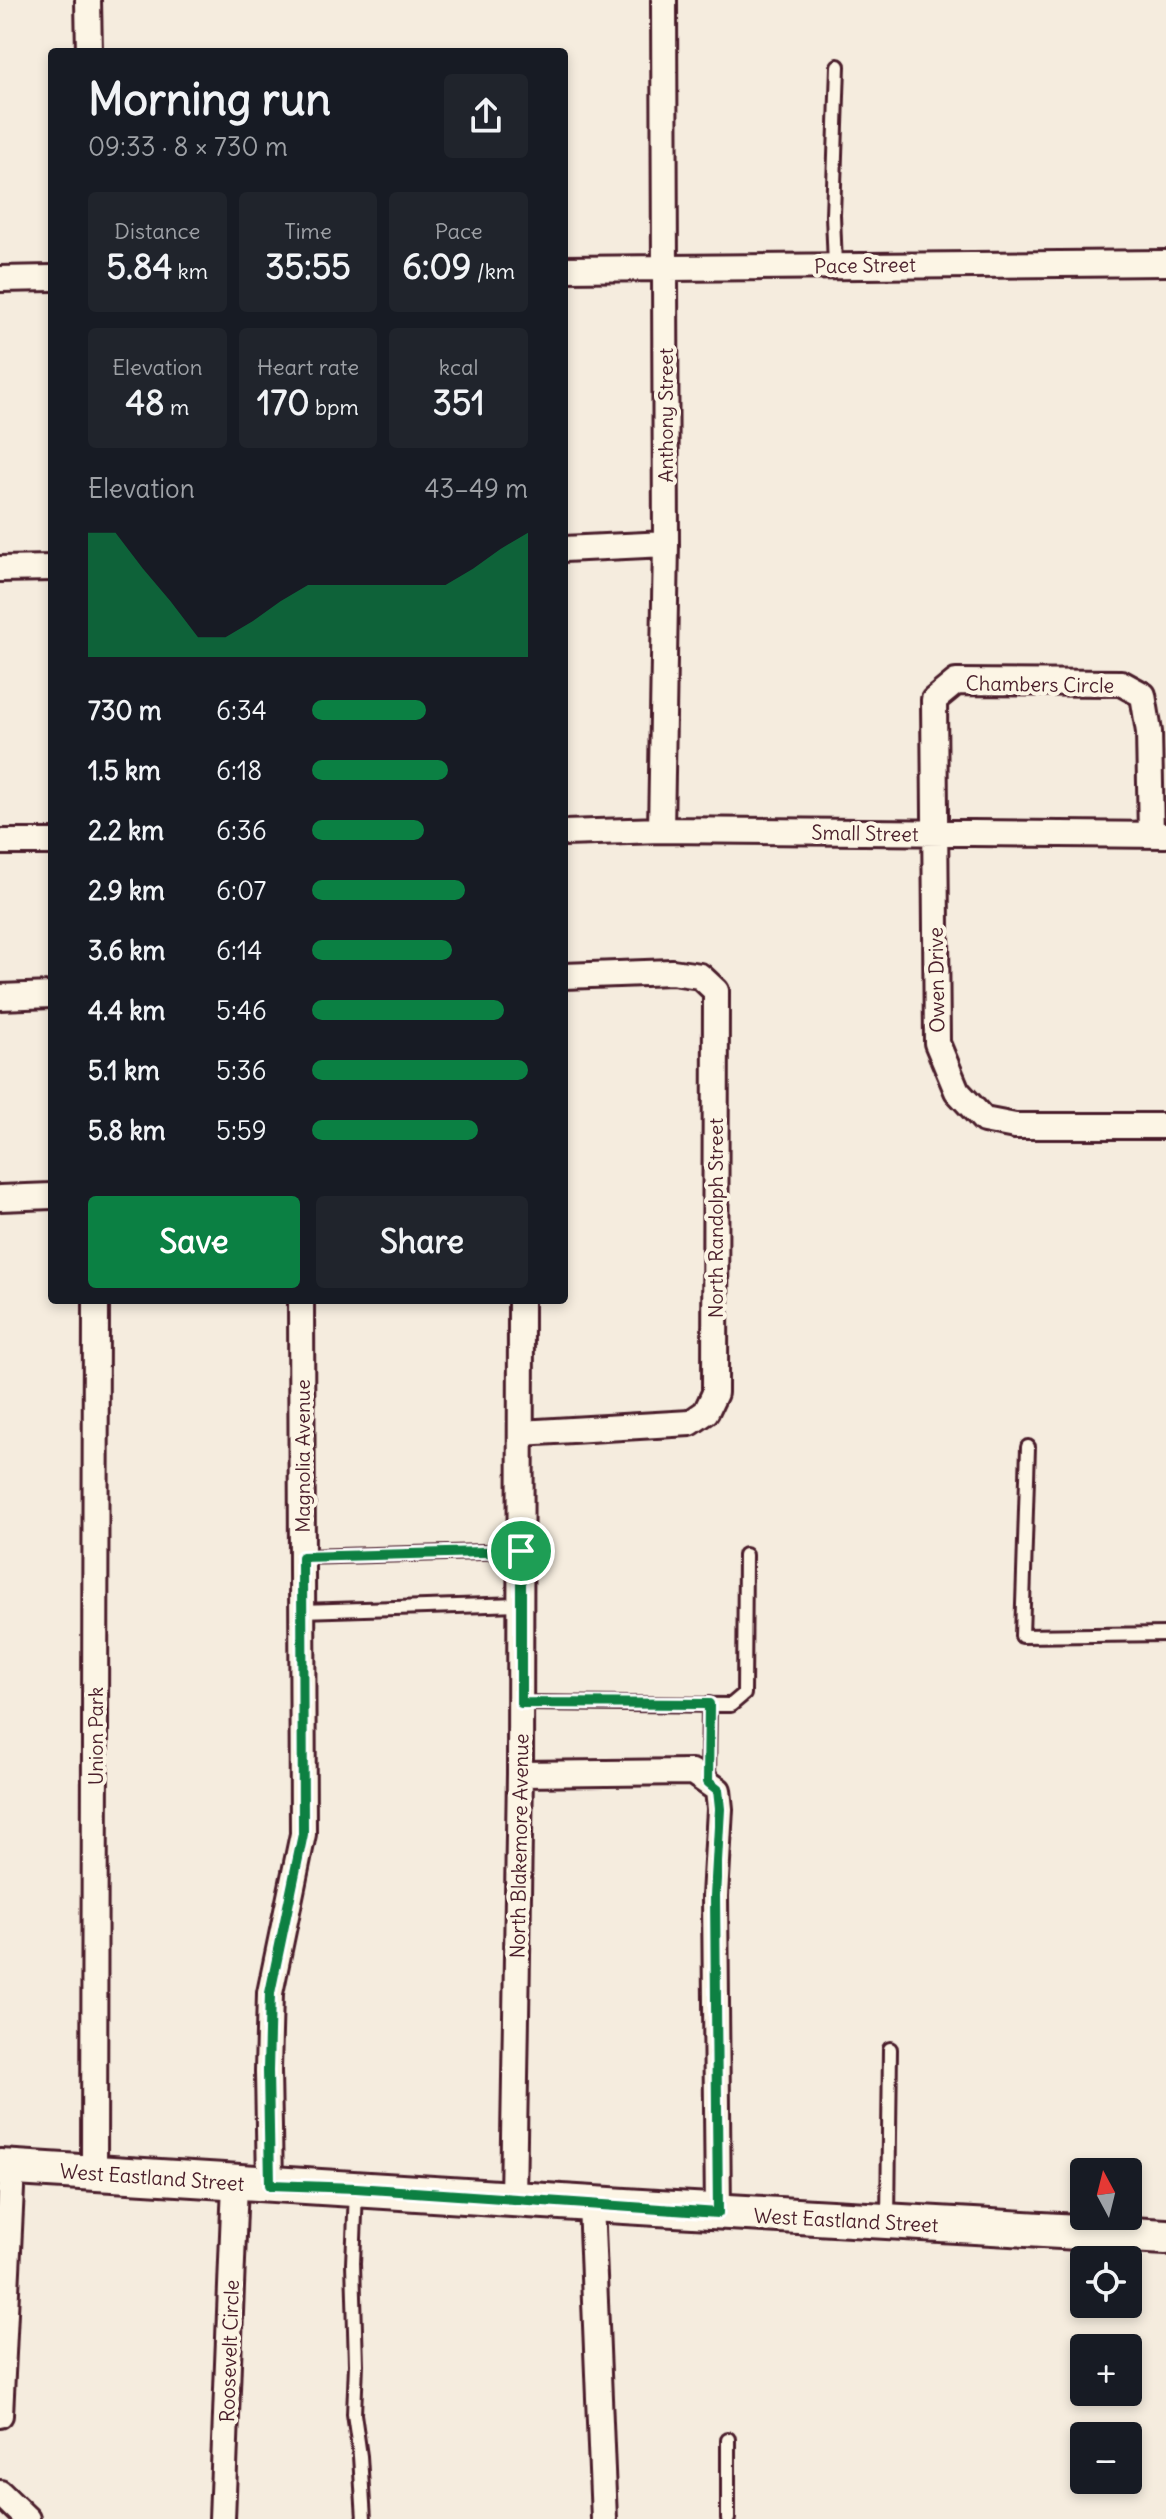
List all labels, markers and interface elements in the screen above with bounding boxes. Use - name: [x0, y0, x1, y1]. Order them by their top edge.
- text: Morning run: [88, 72, 331, 127]
- button: share: [444, 74, 528, 158]
- text: 09:33 · 8 × 730 m: [88, 130, 288, 163]
- text: Distance: [114, 217, 200, 245]
- text: Time: [284, 217, 332, 245]
- text: Pace: [435, 217, 483, 245]
- text: 5.84: [107, 245, 172, 288]
- text: 35:55: [265, 245, 351, 288]
- text: 6:09: [402, 245, 471, 288]
- street label: Pace Street: [814, 252, 916, 278]
- text: km: [172, 257, 208, 285]
- text: /km: [471, 257, 515, 285]
- street label: Anthony Street: [653, 347, 678, 482]
- text: Elevation: [112, 353, 202, 381]
- text: Heart rate: [257, 353, 359, 381]
- text: kcal: [439, 353, 478, 381]
- text: 48: [125, 381, 165, 424]
- text: 170: [257, 381, 310, 424]
- text: 351: [432, 381, 485, 424]
- text: m: [165, 393, 189, 421]
- text: bpm: [310, 393, 359, 421]
- text: Elevation: [88, 472, 195, 505]
- text: 43–49 m: [424, 472, 528, 505]
- street label: Chambers Circle: [966, 670, 1114, 698]
- text: 730 m: [88, 694, 162, 727]
- text: 6:34: [216, 694, 267, 727]
- text: 1.5 km: [88, 754, 161, 787]
- text: 6:18: [216, 754, 262, 787]
- text: 2.2 km: [88, 814, 164, 847]
- text: 6:36: [216, 814, 267, 847]
- street label: Small Street: [811, 820, 919, 846]
- text: 2.9 km: [88, 874, 165, 907]
- text: 6:07: [216, 874, 266, 907]
- street label: Owen Drive: [923, 927, 949, 1033]
- text: 3.6 km: [88, 934, 165, 967]
- text: 6:14: [216, 934, 262, 967]
- text: 4.4 km: [88, 994, 165, 1027]
- text: 5:46: [216, 994, 267, 1027]
- text: 5.1 km: [88, 1054, 160, 1087]
- text: 5:36: [216, 1054, 267, 1087]
- text: 5.8 km: [88, 1114, 166, 1147]
- text: 5:59: [216, 1114, 267, 1147]
- street label: North Randolph Street: [703, 1118, 728, 1318]
- button: Save: [88, 1196, 300, 1288]
- button: Share: [316, 1196, 528, 1288]
- street label: Magnolia Avenue: [290, 1379, 315, 1533]
- pin: [487, 1517, 555, 1585]
- icon: arrive: [499, 1529, 543, 1573]
- street label: Union Park: [83, 1687, 108, 1785]
- street label: North Blakemore Avenue: [505, 1733, 533, 1959]
- street label: West Eastland Street: [59, 2158, 245, 2196]
- north arrow: [1070, 2158, 1142, 2230]
- map controls: [1070, 2158, 1142, 2494]
- street label: West Eastland Street: [753, 2203, 939, 2237]
- button: locate: [1070, 2246, 1142, 2318]
- street label: Roosevelt Circle: [214, 2279, 244, 2423]
- button: +: [1070, 2334, 1142, 2406]
- button: −: [1070, 2422, 1142, 2494]

